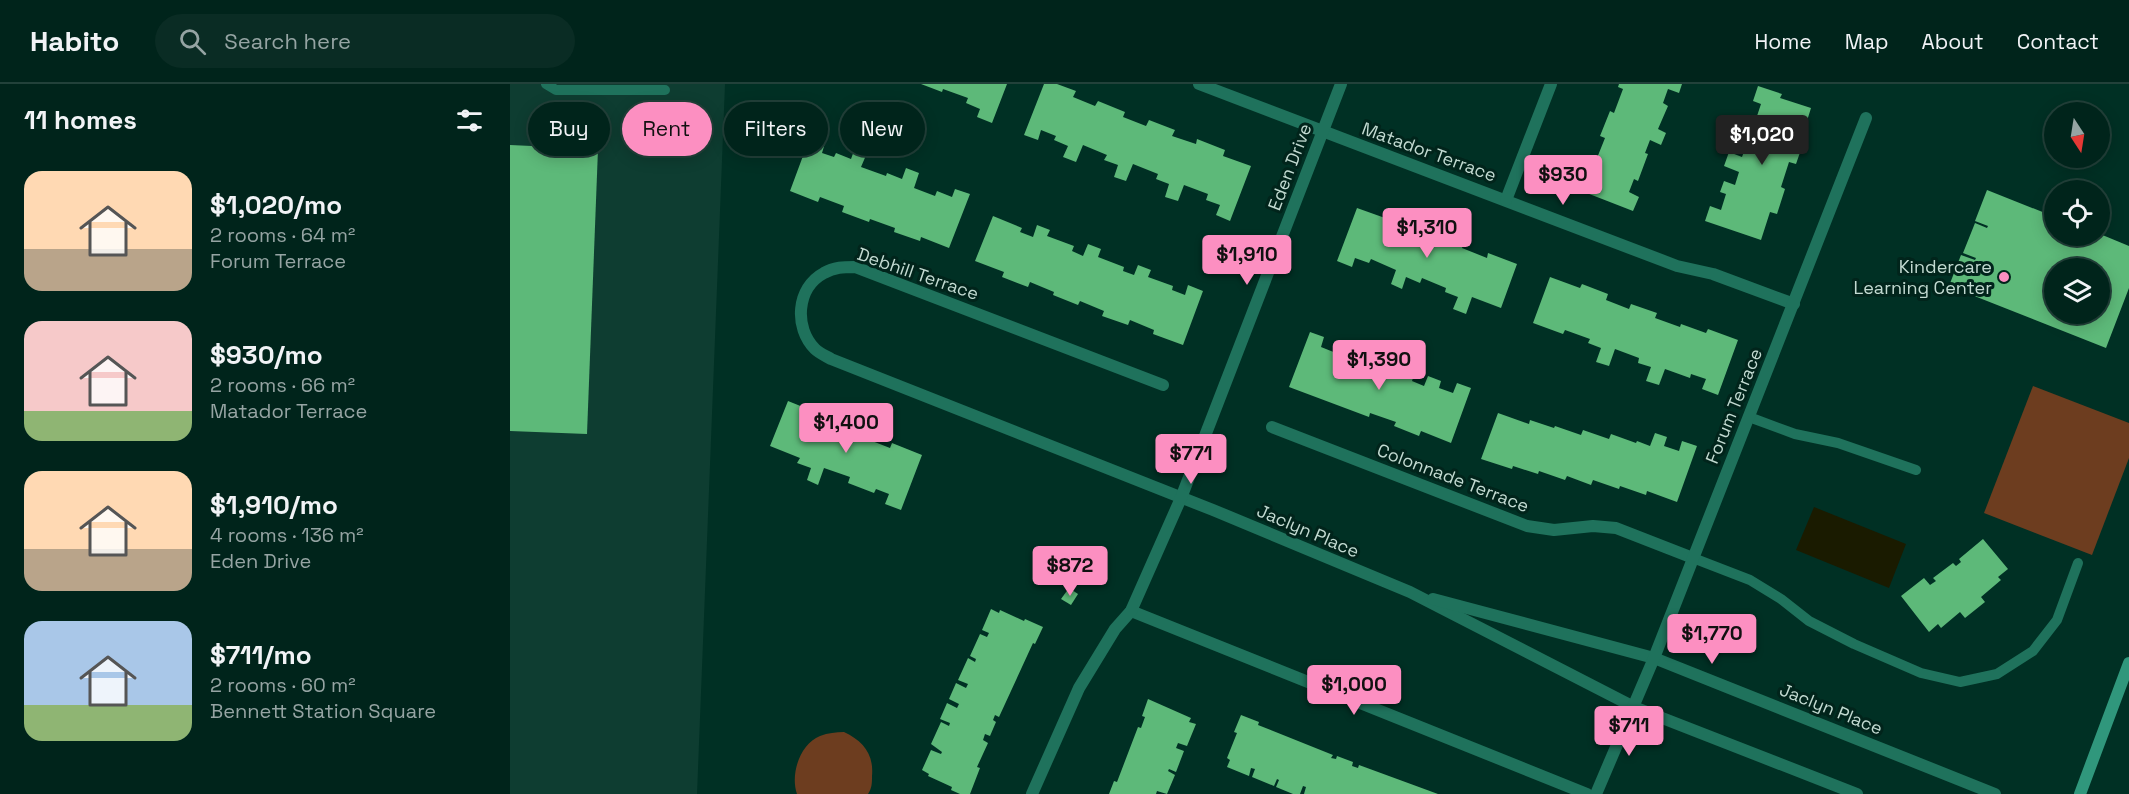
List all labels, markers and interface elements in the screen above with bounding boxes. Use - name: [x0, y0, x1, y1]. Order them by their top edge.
- search box: [155, 14, 575, 68]
- text: Habito: [30, 23, 119, 59]
- icon: search: [176, 25, 209, 58]
- text: Search here: [224, 27, 351, 55]
- text: Home: [1754, 28, 1812, 55]
- text: Map: [1845, 28, 1889, 55]
- text: About: [1922, 28, 1984, 55]
- text: Contact: [2017, 28, 2099, 55]
- chip: Buy: [528, 102, 610, 156]
- chip: Rent: [622, 102, 712, 156]
- chip: Filters: [724, 102, 828, 156]
- chip: New: [840, 102, 925, 156]
- north arrow: [2044, 102, 2110, 168]
- map controls: [2044, 102, 2110, 324]
- text: 11 homes: [24, 103, 137, 137]
- icon: filters: [453, 104, 486, 137]
- pin: $1,020: [1713, 115, 1811, 166]
- street label: Matador Terrace: [1359, 117, 1500, 187]
- street label: Eden Drive: [1262, 120, 1317, 214]
- text: $1,020: [1730, 121, 1794, 147]
- pin: $930: [1527, 155, 1599, 206]
- text: $930: [1538, 161, 1588, 187]
- button: locate: [2044, 180, 2110, 246]
- text: $1,020/mo: [210, 188, 342, 222]
- icon: home: [72, 195, 144, 267]
- pin: $1,310: [1378, 208, 1476, 259]
- text: $1,310: [1397, 214, 1457, 240]
- text: 2 rooms · 64 m²: [210, 222, 355, 248]
- pin: $1,910: [1198, 235, 1296, 286]
- text: $1,910: [1216, 241, 1278, 267]
- street label: Debhill Terrace: [854, 242, 982, 305]
- text: Forum Terrace: [210, 248, 346, 274]
- place label: Kindercare Learning Center: [1853, 255, 1992, 299]
- button: layers: [2044, 258, 2110, 324]
- marker: Kindercare Learning Center: [1997, 270, 2011, 284]
- text: $930/mo: [210, 338, 323, 372]
- pin: $1,390: [1330, 340, 1428, 391]
- icon: home: [72, 345, 144, 417]
- street label: Forum Terrace: [1700, 345, 1767, 467]
- text: $1,390: [1347, 346, 1411, 372]
- text: 2 rooms · 66 m²: [210, 372, 355, 398]
- text: Matador Terrace: [210, 398, 367, 424]
- pin: $1,400: [797, 403, 895, 454]
- text: $1,400: [813, 409, 879, 435]
- pin: $771: [1155, 434, 1227, 485]
- street label: Colonnade Terrace: [1374, 438, 1532, 517]
- text: $771: [1169, 440, 1213, 466]
- text: $1,910/mo: [210, 488, 338, 522]
- icon: home: [72, 495, 144, 567]
- street label: Jaclyn Place: [1254, 499, 1363, 562]
- text: 4 rooms · 136 m²: [210, 522, 364, 548]
- pin: $872: [1034, 546, 1106, 597]
- text: Eden Drive: [210, 548, 311, 574]
- text: $872: [1047, 552, 1093, 578]
- pin: $1,770: [1663, 614, 1761, 665]
- text: $1,770: [1681, 620, 1743, 646]
- text: $711/mo: [210, 638, 312, 672]
- icon: home: [72, 645, 144, 717]
- pin: $1,000: [1305, 665, 1403, 716]
- text: $1,000: [1321, 671, 1387, 697]
- text: 2 rooms · 60 m²: [210, 672, 356, 698]
- street label: Jaclyn Place: [1776, 677, 1886, 740]
- text: Bennett Station Square: [210, 698, 436, 724]
- pin: $711: [1593, 706, 1665, 757]
- text: $711: [1608, 712, 1650, 738]

